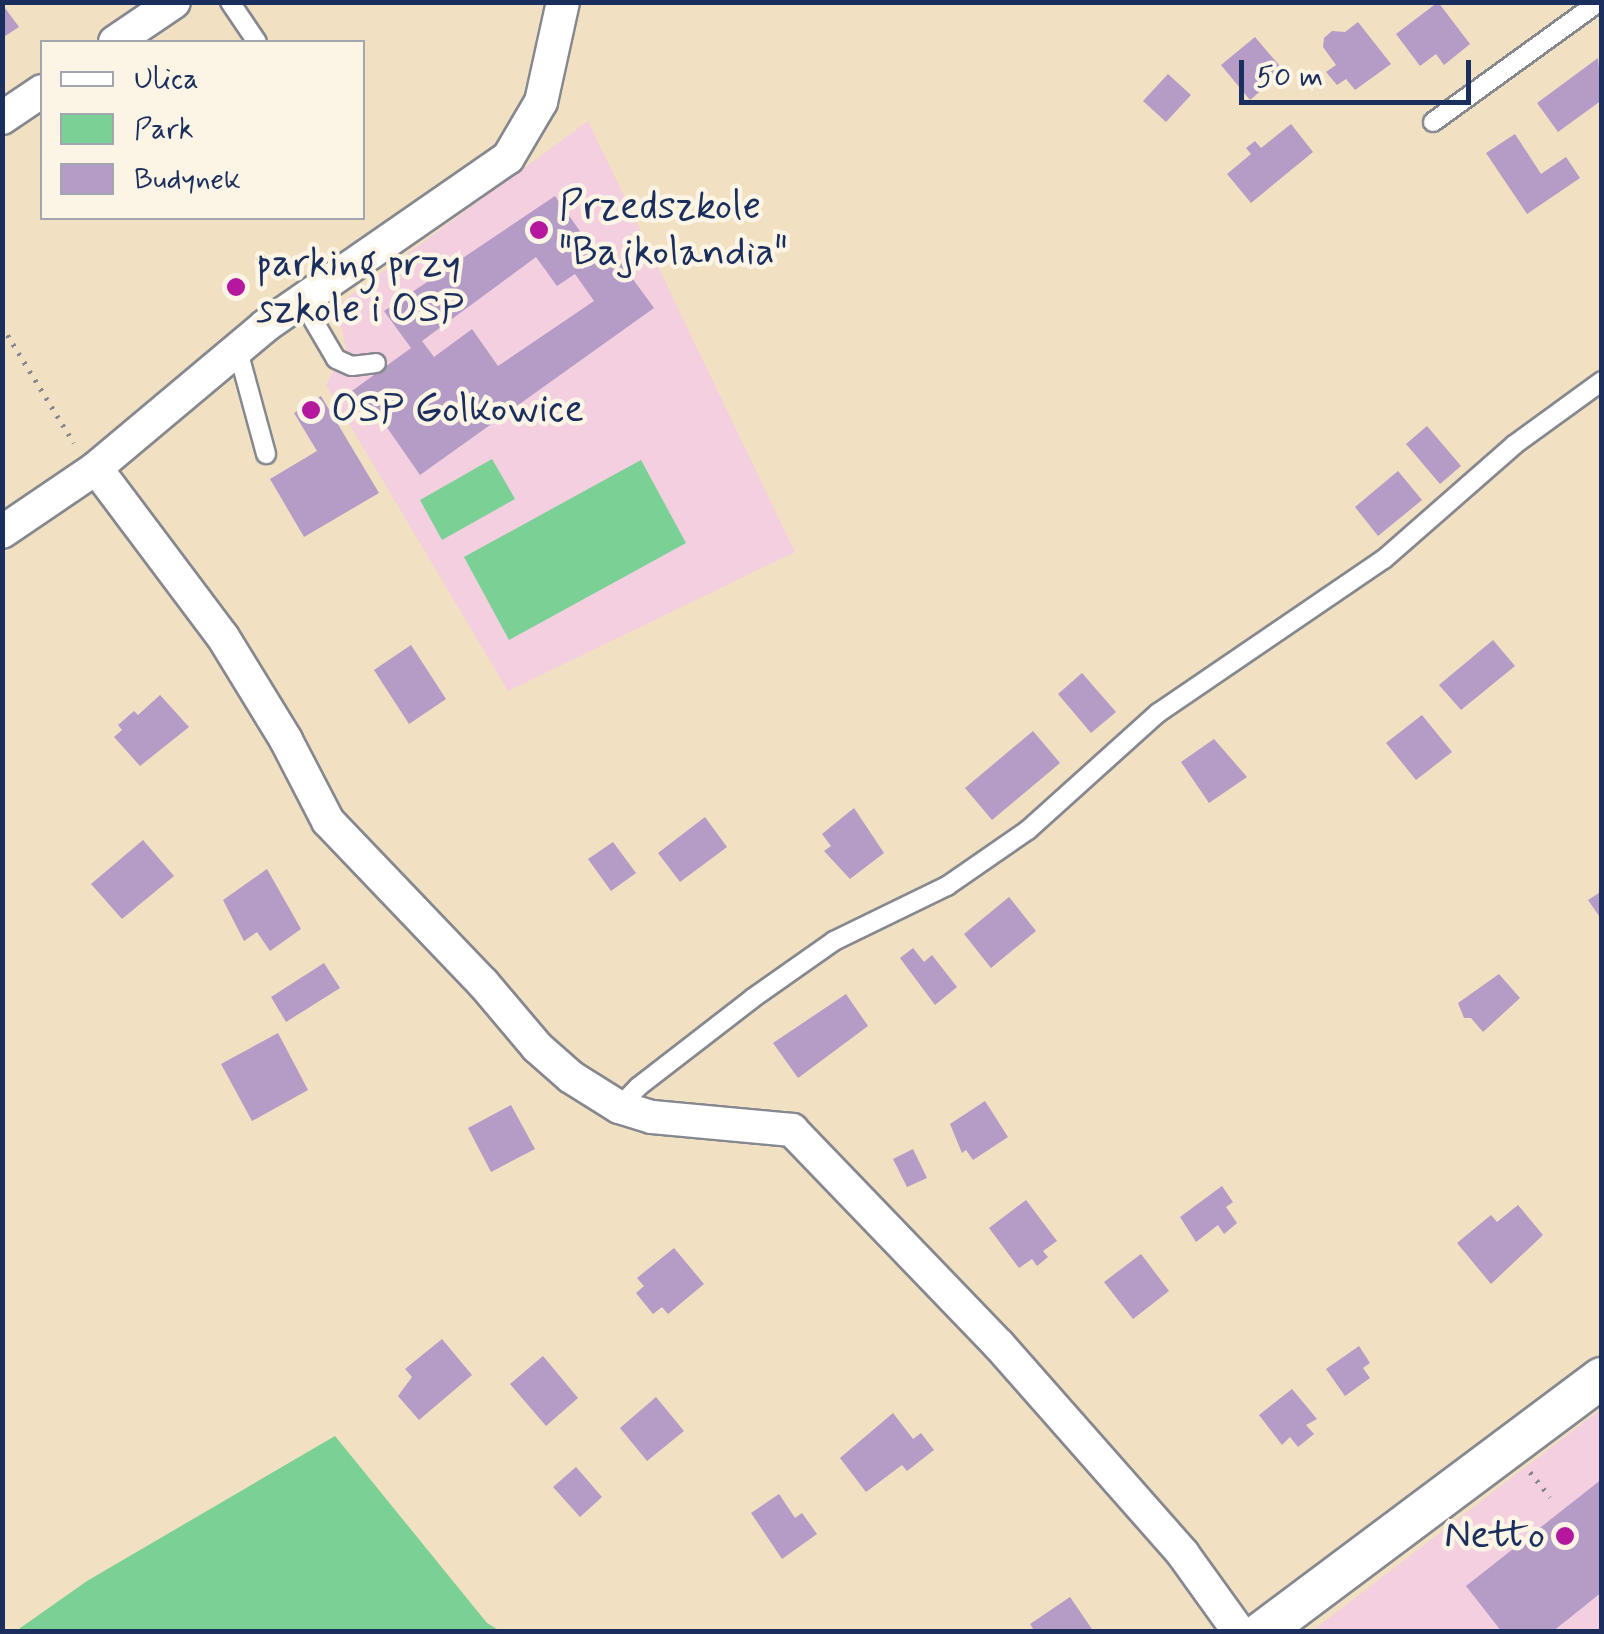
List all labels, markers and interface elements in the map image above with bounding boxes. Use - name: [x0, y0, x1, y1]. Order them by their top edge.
- legend: [40, 40, 365, 220]
- scale bar: [1244, 40, 1476, 102]
- text: 50 m: [1256, 58, 1323, 97]
- text: Ulica: [134, 60, 199, 99]
- text: Park: [134, 110, 194, 149]
- text: Budynek: [134, 160, 241, 199]
- place label: Przedszkole "Bajkolandia": [559, 183, 788, 277]
- marker: Przedszkole "Bajkolandia": [528, 219, 550, 241]
- place label: parking przy szkole i OSP: [256, 240, 464, 334]
- marker: parking przy szkole i OSP: [225, 276, 247, 298]
- place label: OSP Golkowice: [331, 386, 578, 434]
- marker: OSP Golkowice: [300, 399, 322, 421]
- place label: Netto: [1444, 1512, 1545, 1560]
- marker: Netto: [1554, 1525, 1576, 1547]

